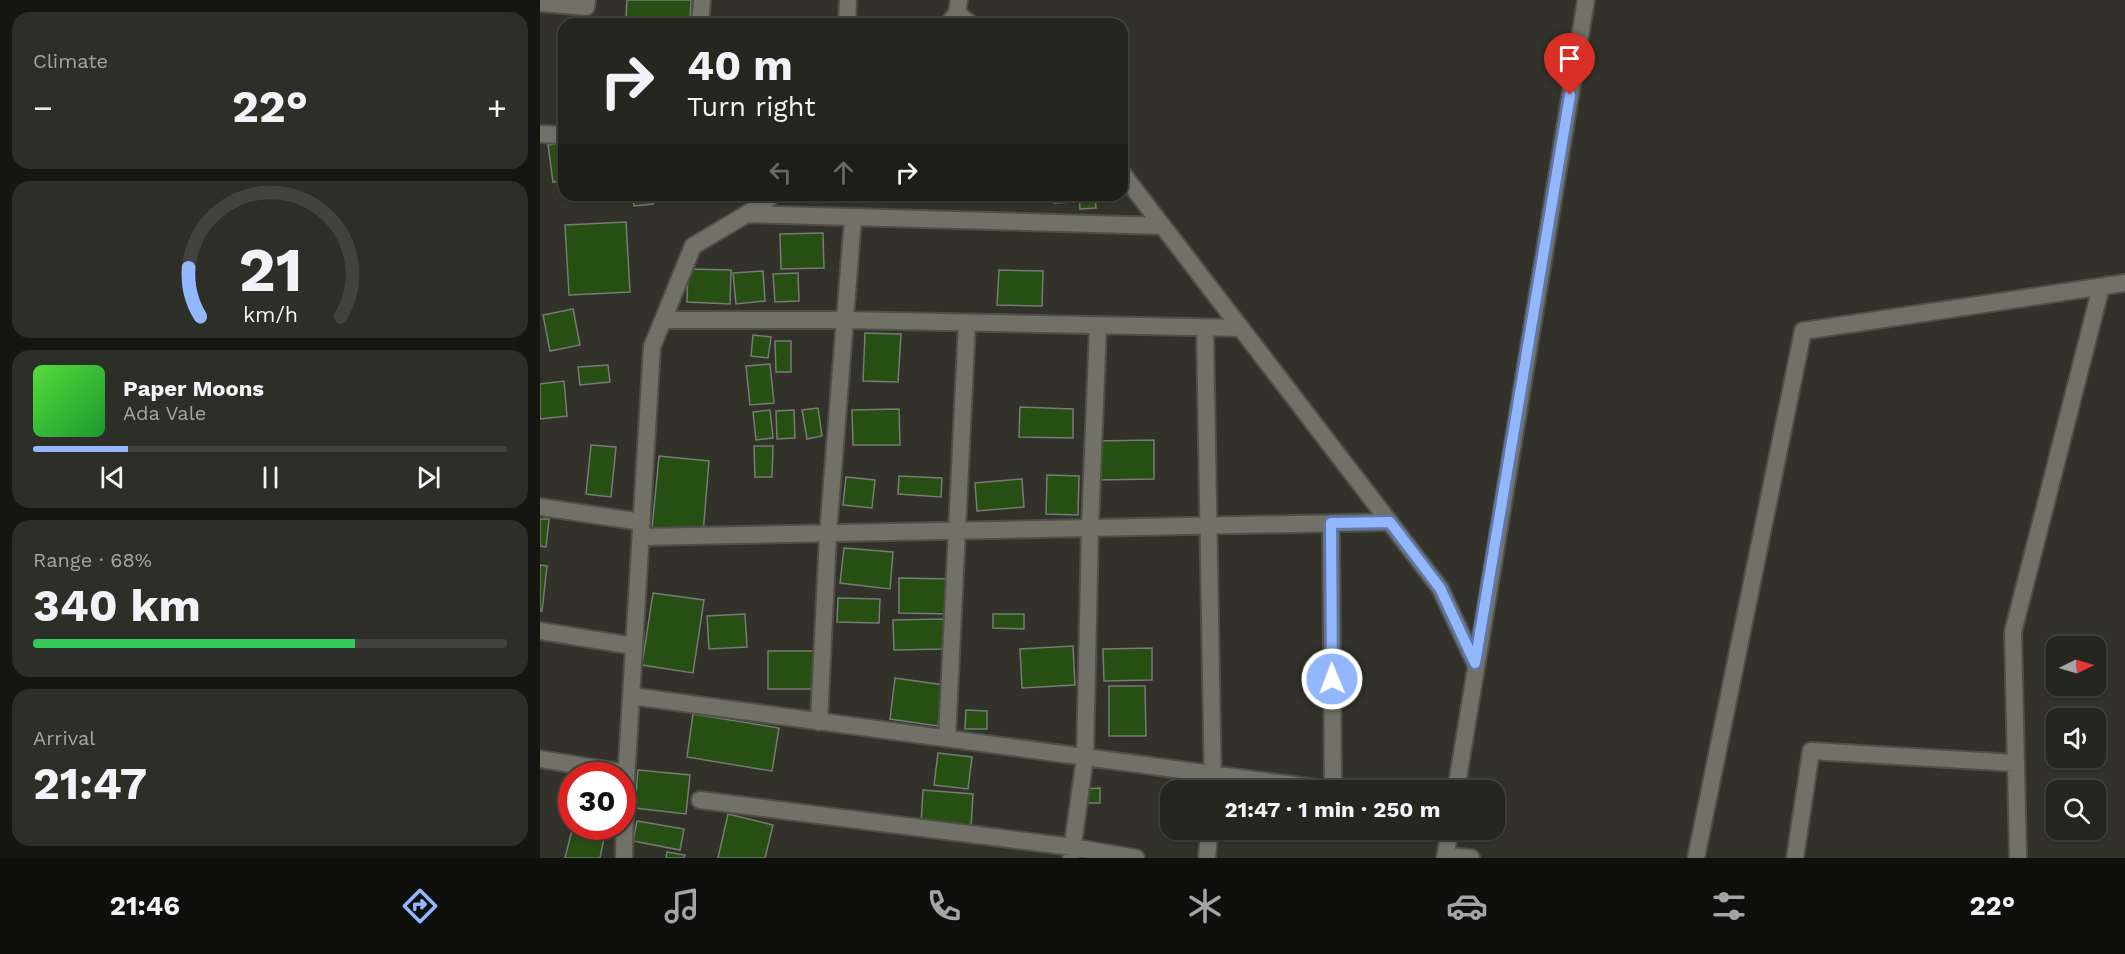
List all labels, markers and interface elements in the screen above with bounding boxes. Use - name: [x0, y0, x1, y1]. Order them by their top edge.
- pin: [1544, 33, 1595, 95]
- text: 40 m: [687, 41, 793, 90]
- icon: right: [588, 42, 666, 120]
- icon: arrive: [1553, 42, 1586, 75]
- text: Climate: [33, 49, 108, 73]
- text: 22°: [232, 80, 308, 133]
- text: −: [33, 88, 53, 127]
- text: +: [487, 88, 507, 127]
- text: Turn right: [687, 91, 816, 123]
- icon: left: [764, 156, 797, 189]
- icon: ahead: [827, 156, 860, 189]
- icon: right: [890, 156, 923, 189]
- text: 21: [238, 233, 302, 306]
- text: km/h: [242, 302, 298, 327]
- text: Paper Moons: [123, 376, 264, 401]
- text: Ada Vale: [123, 401, 206, 425]
- icon: previous: [96, 461, 129, 494]
- icon: pause: [254, 461, 287, 494]
- icon: next: [412, 461, 445, 494]
- text: Range · 68%: [33, 548, 152, 572]
- text: 340 km: [33, 579, 201, 632]
- north arrow: [2046, 636, 2106, 696]
- map controls: [2046, 636, 2106, 840]
- position arrow: [1300, 647, 1364, 711]
- button: sound: [2046, 708, 2106, 768]
- text: Arrival: [33, 726, 95, 750]
- text: 21:47: [33, 757, 147, 810]
- speed limit sign: 30: [558, 762, 636, 840]
- button: search: [2046, 780, 2106, 840]
- text: 21:47 · 1 min · 250 m: [1225, 797, 1440, 822]
- icon: directions: [399, 885, 441, 927]
- icon: music: [661, 885, 703, 927]
- icon: phone: [923, 885, 965, 927]
- icon: climate: [1184, 885, 1226, 927]
- icon: car: [1446, 885, 1488, 927]
- icon: filters: [1708, 885, 1750, 927]
- text: 21:46: [110, 890, 180, 922]
- text: 22°: [1970, 890, 2015, 922]

